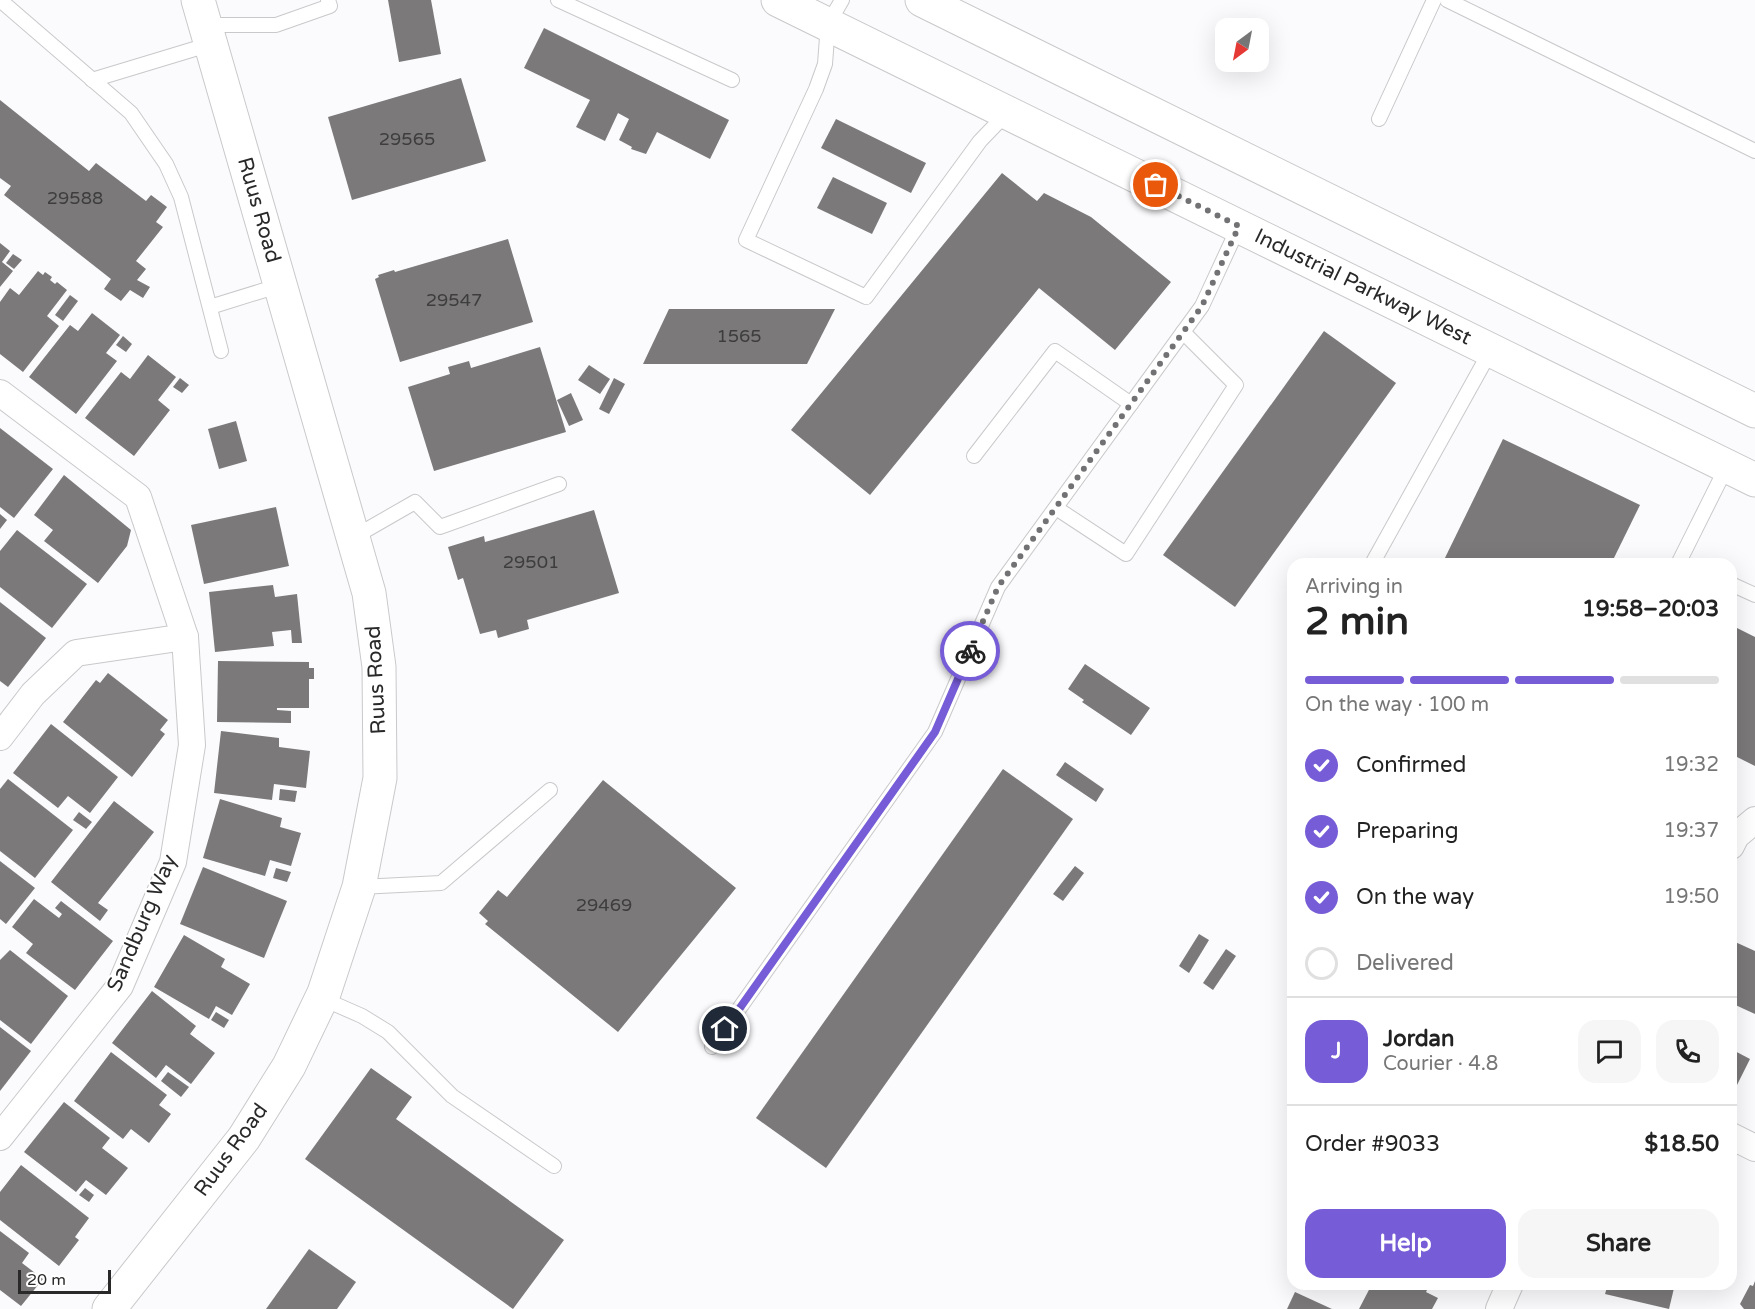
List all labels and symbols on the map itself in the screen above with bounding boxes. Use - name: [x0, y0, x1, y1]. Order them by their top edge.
- north arrow: [1215, 18, 1269, 72]
- house number: 29565: [379, 128, 435, 150]
- street label: Ruus Road: [232, 154, 286, 266]
- pin: [1130, 159, 1181, 210]
- house number: 29588: [47, 187, 103, 209]
- street label: Industrial Parkway West: [1250, 224, 1476, 350]
- house number: 29547: [426, 289, 482, 311]
- house number: 1565: [716, 325, 762, 347]
- house number: 29501: [503, 551, 559, 573]
- courier: [940, 621, 1000, 681]
- street label: Ruus Road: [361, 625, 391, 735]
- street label: Sandburg Way: [102, 851, 182, 995]
- house number: 29469: [576, 894, 632, 916]
- pin: [699, 1003, 750, 1054]
- street label: Ruus Road: [189, 1099, 273, 1201]
- scale bar: [18, 1267, 111, 1294]

